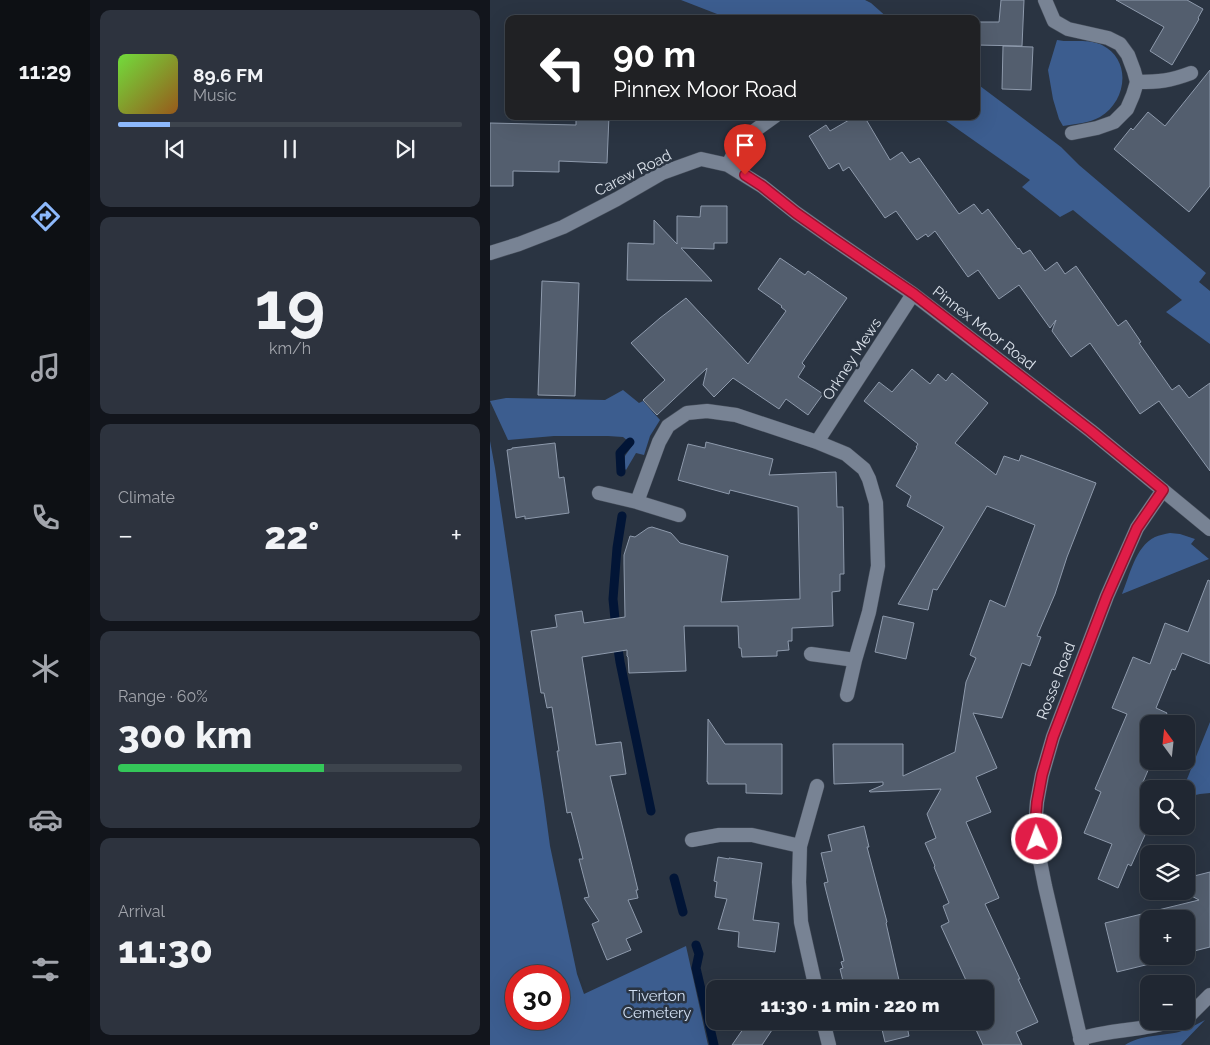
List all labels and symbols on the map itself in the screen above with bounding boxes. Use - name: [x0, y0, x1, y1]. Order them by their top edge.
- pin: [724, 124, 766, 175]
- street label: Carew Road: [592, 146, 674, 200]
- street label: Pinnex Moor Road: [929, 282, 1039, 374]
- street label: Orkney Mews: [819, 315, 885, 403]
- street label: Rosse Road: [1033, 640, 1079, 722]
- north arrow: [1140, 715, 1195, 770]
- position arrow: [1010, 812, 1062, 864]
- speed limit sign: 30: [505, 965, 570, 1030]
- park label: Tiverton Cemetery: [623, 987, 691, 1022]

